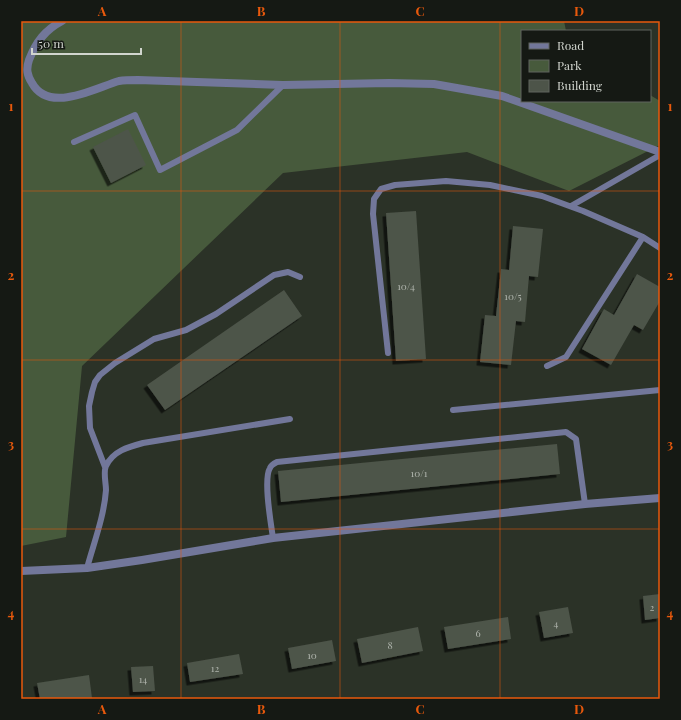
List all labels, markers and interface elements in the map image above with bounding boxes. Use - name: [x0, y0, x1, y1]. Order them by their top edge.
- text: A: [97, 2, 107, 19]
- text: B: [257, 2, 266, 19]
- text: C: [415, 2, 425, 19]
- text: D: [574, 2, 584, 19]
- scale bar: [32, 30, 141, 56]
- legend: [521, 30, 651, 102]
- text: 50 m: [38, 35, 64, 51]
- text: Road: [557, 37, 584, 53]
- text: Park: [557, 57, 582, 73]
- text: Building: [557, 77, 603, 93]
- text: 1: [9, 97, 14, 114]
- text: 1: [668, 97, 673, 114]
- text: 2: [8, 266, 15, 283]
- text: 2: [667, 266, 674, 283]
- house number: 10/4: [397, 279, 415, 293]
- house number: 10/5: [504, 289, 522, 303]
- text: 3: [8, 435, 14, 452]
- text: 3: [667, 435, 673, 452]
- house number: 10/1: [410, 466, 428, 480]
- house number: 2: [650, 600, 655, 614]
- text: 4: [8, 604, 15, 621]
- text: 4: [667, 604, 674, 621]
- house number: 4: [554, 616, 559, 630]
- house number: 6: [475, 626, 481, 640]
- house number: 8: [387, 638, 393, 652]
- house number: 10: [307, 648, 317, 662]
- house number: 12: [211, 661, 219, 675]
- house number: 14: [139, 672, 147, 686]
- text: A: [97, 700, 107, 717]
- text: B: [257, 700, 266, 717]
- text: C: [415, 700, 425, 717]
- text: D: [574, 700, 584, 717]

